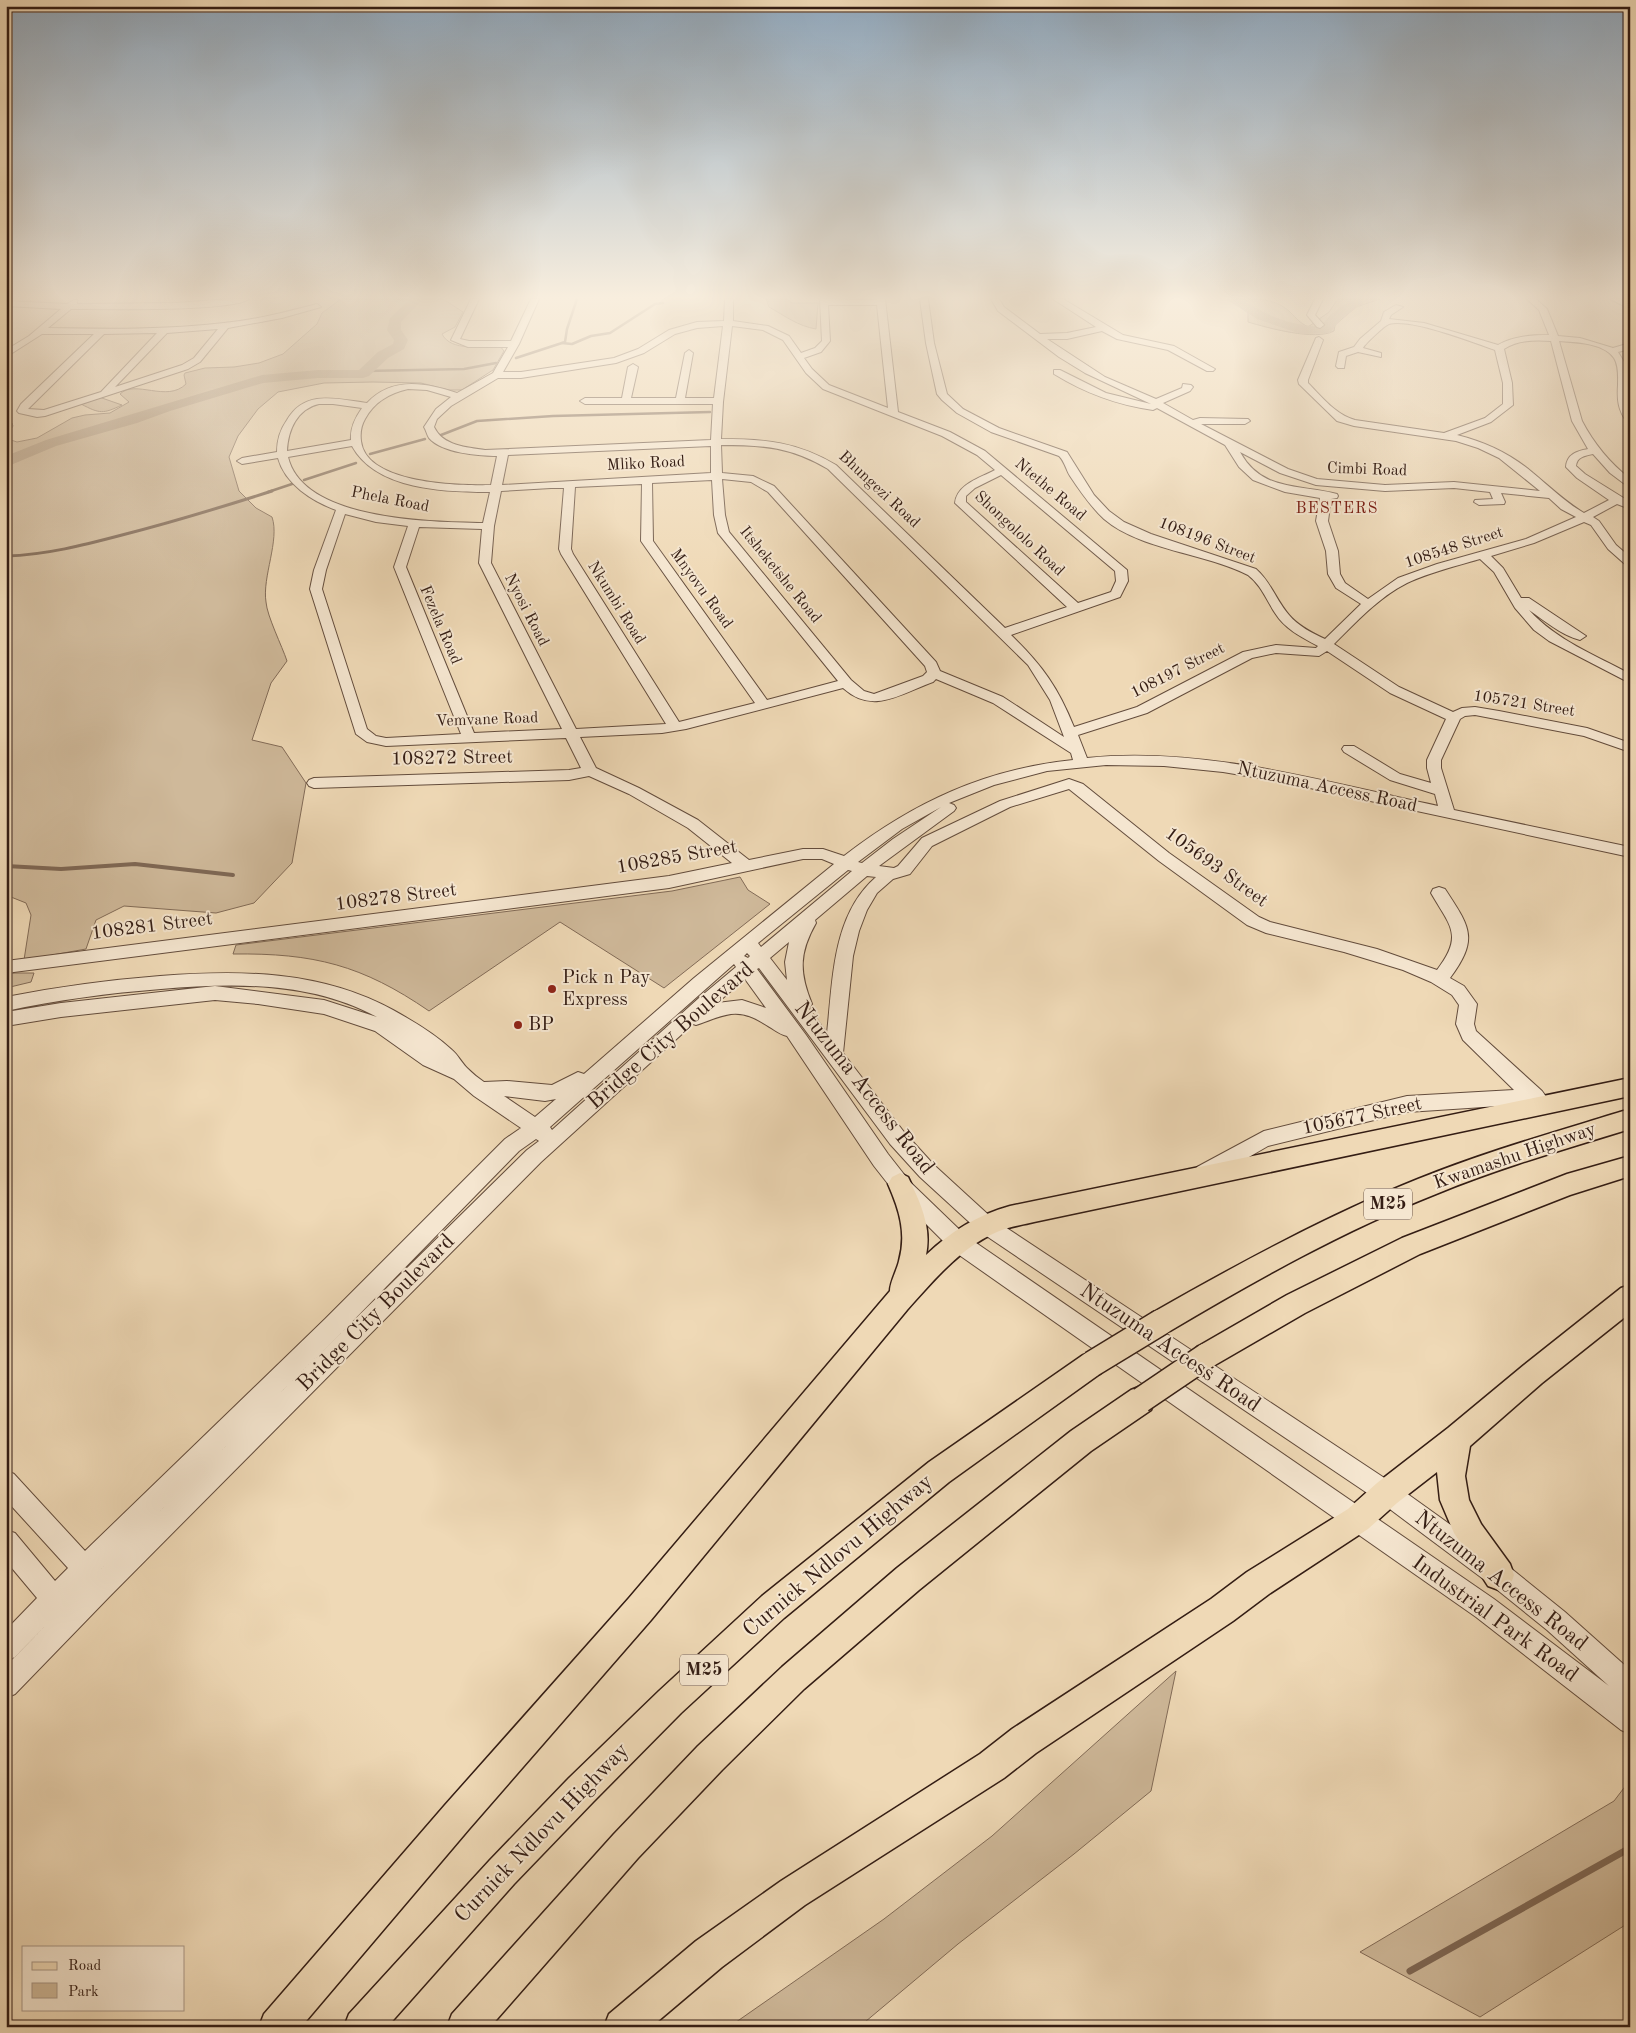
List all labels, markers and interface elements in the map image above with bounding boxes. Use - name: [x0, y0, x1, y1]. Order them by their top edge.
- street label: Bhungezi Road: [835, 449, 923, 531]
- street label: Mliko Road: [606, 454, 686, 474]
- street label: Ntethe Road: [1012, 456, 1088, 524]
- street label: Cimbi Road: [1327, 461, 1407, 479]
- street label: Phela Road: [350, 485, 430, 515]
- street label: Shongololo Road: [971, 488, 1067, 580]
- district label: BESTERS: [1296, 501, 1378, 517]
- street label: 108196 Street: [1156, 515, 1258, 567]
- street label: Itsheketshe Road: [736, 524, 824, 626]
- street label: 108548 Street: [1403, 524, 1506, 571]
- street label: Mnyovu Road: [667, 546, 735, 632]
- street label: Nkumbi Road: [584, 559, 648, 647]
- street label: Nyosi Road: [501, 571, 551, 649]
- street label: Fezela Road: [416, 583, 464, 667]
- street label: 108197 Street: [1129, 640, 1228, 701]
- street label: 105721 Street: [1472, 688, 1576, 720]
- street label: Vemvane Road: [435, 710, 539, 730]
- street label: 108272 Street: [391, 748, 513, 770]
- street label: Ntuzuma Access Road: [1235, 760, 1419, 816]
- street label: 105693 Street: [1161, 825, 1271, 911]
- street label: 108285 Street: [615, 838, 739, 878]
- street label: 108278 Street: [334, 881, 458, 915]
- street label: 108281 Street: [90, 910, 214, 944]
- street label: Bridge City Boulevard: [584, 958, 758, 1114]
- place label: Pick n Pay Express: [562, 969, 650, 1010]
- marker: Pick n Pay Express: [546, 983, 558, 995]
- street label: Ntuzuma Access Road: [790, 997, 938, 1179]
- place label: BP: [528, 1016, 554, 1035]
- marker: BP: [512, 1019, 524, 1031]
- street label: 105677 Street: [1300, 1095, 1424, 1139]
- street label: Kwamashu Highway: [1431, 1120, 1599, 1194]
- road number: M25: [1364, 1188, 1412, 1220]
- street label: Bridge City Boulevard: [293, 1230, 459, 1396]
- street label: Ntuzuma Access Road: [1076, 1279, 1264, 1417]
- street label: Curnick Ndlovu Highway: [739, 1470, 937, 1642]
- street label: Ntuzuma Access Road: [1410, 1507, 1592, 1655]
- street label: Industrial Park Road: [1408, 1551, 1582, 1687]
- road number: M25: [680, 1654, 728, 1686]
- street label: Curnick Ndlovu Highway: [451, 1739, 634, 1927]
- legend: [22, 1946, 185, 2010]
- text: Road: [68, 1959, 102, 1974]
- text: Park: [68, 1985, 99, 2000]

